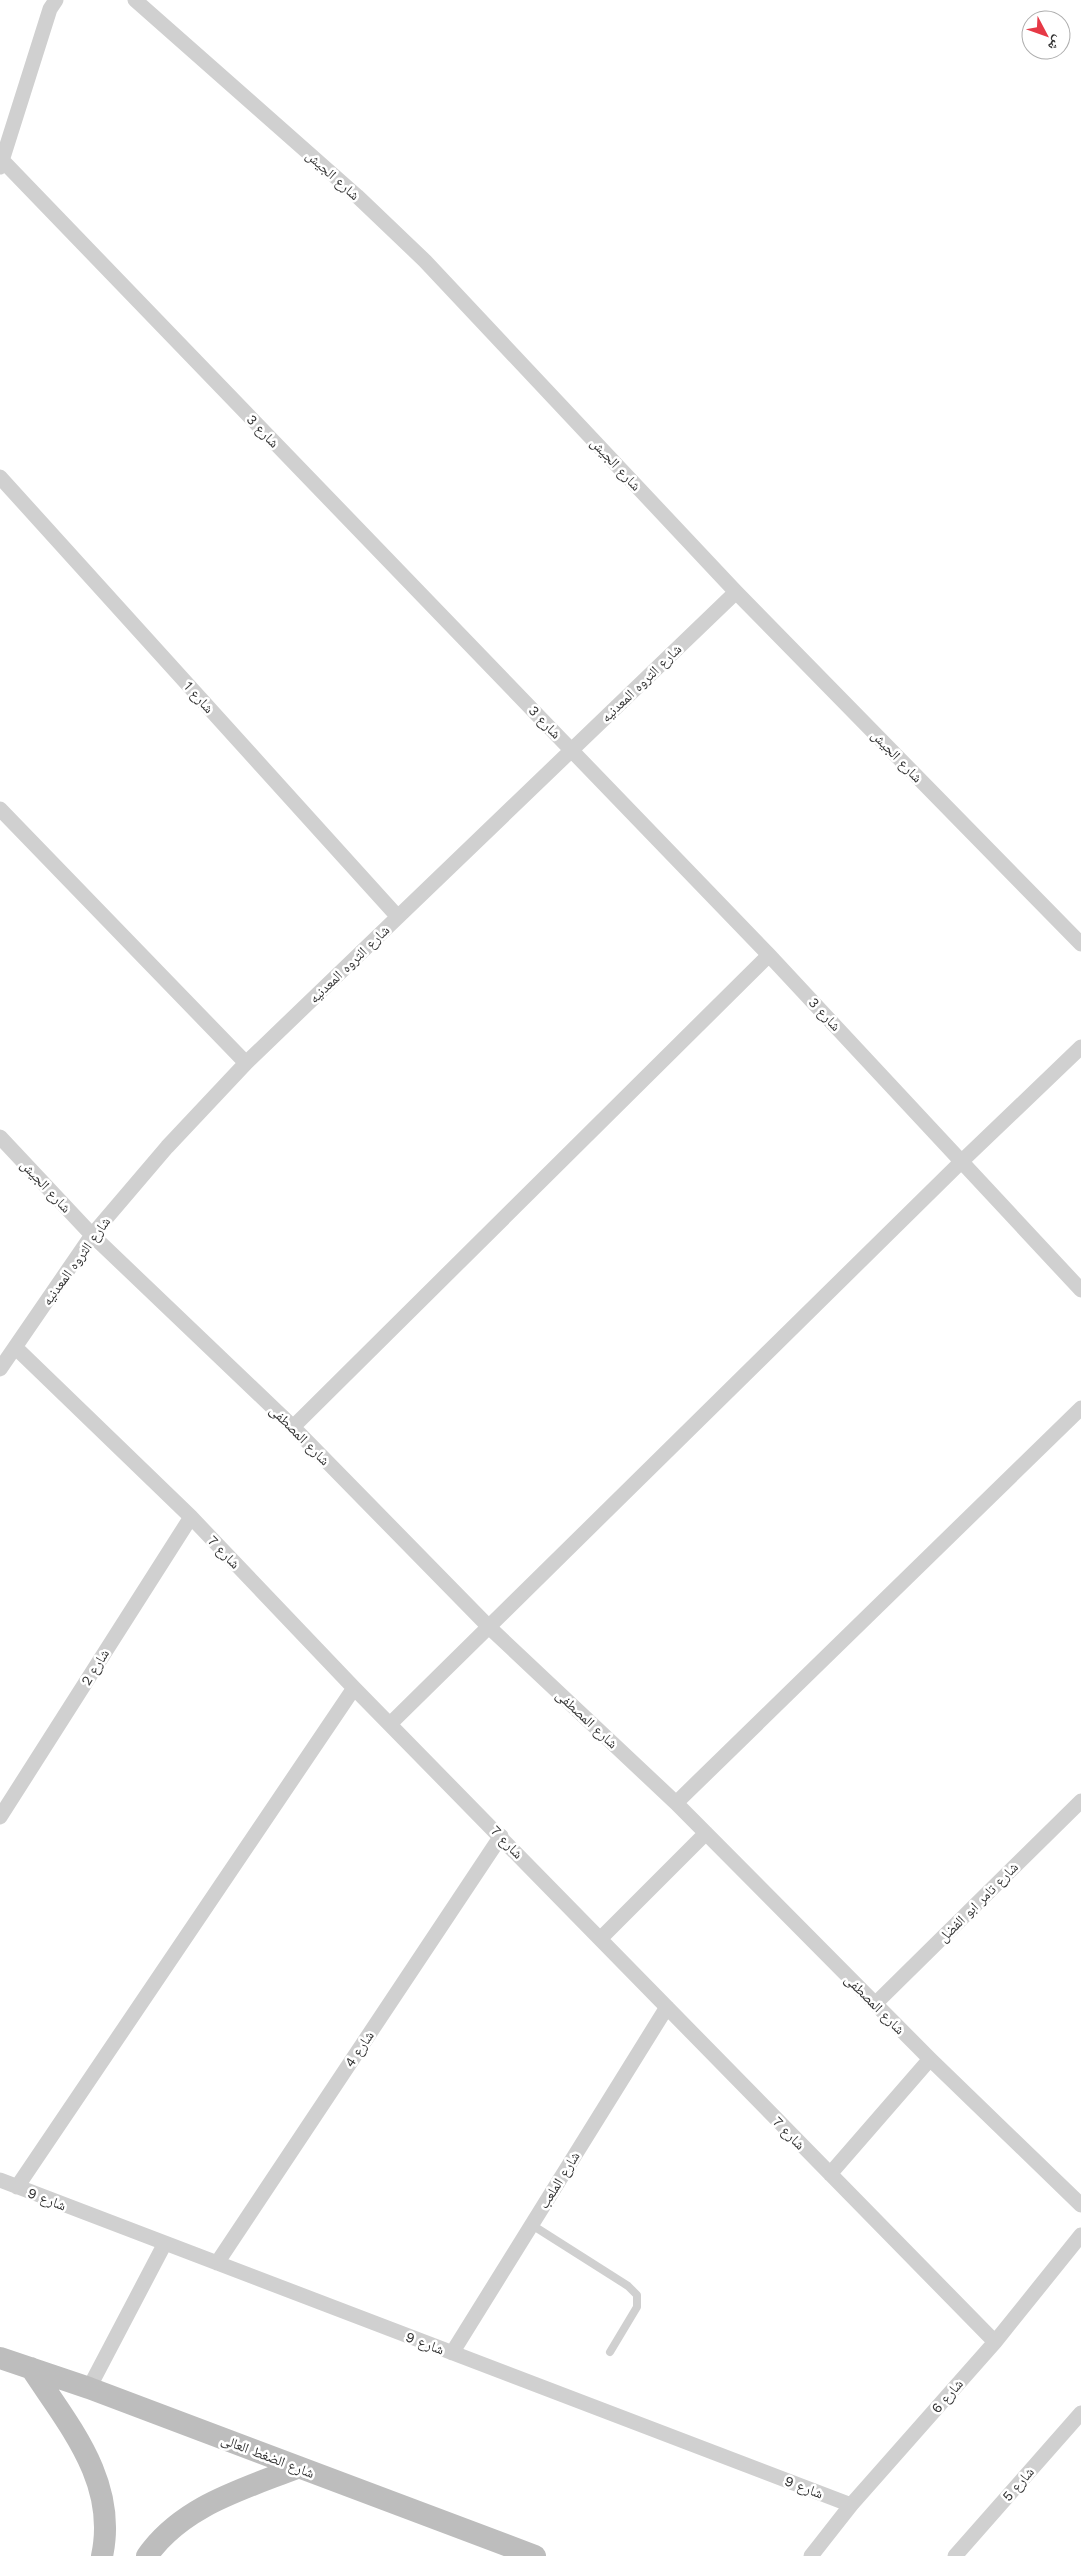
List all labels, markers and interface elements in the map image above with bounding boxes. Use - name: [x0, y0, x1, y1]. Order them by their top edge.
- north arrow: [1021, 10, 1071, 60]
- text: ش: [1044, 32, 1067, 54]
- street label: شارع الجيش: [302, 147, 363, 205]
- street label: شارع 3: [242, 411, 282, 452]
- street label: شارع الجيش: [586, 434, 644, 495]
- street label: شارع الثروه المعدنيه: [598, 641, 686, 727]
- street label: شارع 1: [179, 678, 217, 717]
- street label: شارع 3: [524, 702, 564, 743]
- street label: شارع الجيش: [867, 727, 926, 787]
- street label: شارع الثروه المعدنيه: [306, 922, 394, 1008]
- street label: شارع 3: [804, 994, 844, 1035]
- street label: شارع الجيش: [16, 1156, 74, 1217]
- street label: شارع الثروه المعدنيه: [39, 1214, 115, 1309]
- street label: شارع المصطفى: [265, 1402, 333, 1470]
- street label: شارع 7: [203, 1532, 243, 1573]
- street label: شارع 2: [78, 1646, 114, 1689]
- street label: شارع المصطفى: [552, 1686, 621, 1753]
- street label: شارع 7: [486, 1822, 526, 1863]
- street label: شارع تامر ابو الفضل: [935, 1859, 1023, 1947]
- street label: شارع المصطفى: [840, 1971, 908, 2039]
- street label: شارع 4: [341, 2028, 378, 2071]
- street label: شارع 7: [768, 2113, 808, 2154]
- street label: شارع الملعب: [535, 2149, 584, 2212]
- street label: شارع 9: [25, 2184, 69, 2216]
- street label: شارع 9: [403, 2328, 447, 2360]
- street label: شارع 6: [928, 2376, 968, 2418]
- street label: شارع الضغط العالى: [219, 2431, 317, 2483]
- street label: شارع 5: [999, 2464, 1039, 2505]
- street label: شارع 9: [782, 2472, 826, 2504]

